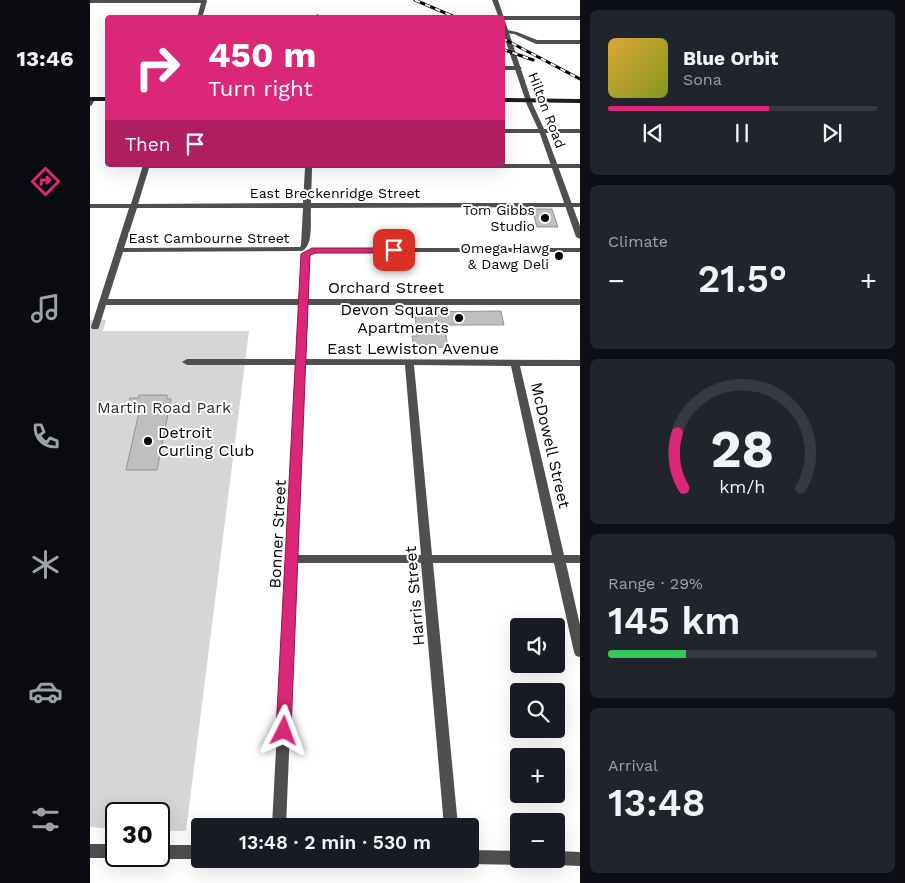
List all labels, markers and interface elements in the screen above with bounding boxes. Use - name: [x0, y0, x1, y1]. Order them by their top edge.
- text: 450 m: [208, 34, 317, 76]
- icon: right: [125, 35, 190, 100]
- text: 13:46: [17, 46, 73, 71]
- text: Blue Orbit: [683, 47, 778, 70]
- street label: Hilton Road: [525, 70, 569, 150]
- text: Sona: [683, 70, 722, 89]
- text: Turn right: [208, 76, 313, 101]
- icon: previous: [639, 119, 667, 147]
- icon: pause: [728, 119, 756, 147]
- icon: next: [818, 119, 846, 147]
- icon: arrive: [181, 130, 209, 158]
- text: Then: [125, 133, 171, 156]
- icon: directions: [28, 164, 63, 199]
- street label: East Breckenridge Street: [250, 185, 420, 201]
- place label: Tom Gibbs Studio: [463, 202, 535, 234]
- marker: Tom Gibbs Studio: [539, 212, 551, 224]
- pin: [373, 229, 415, 271]
- street label: East Cambourne Street: [129, 230, 290, 246]
- text: Climate: [608, 232, 668, 251]
- icon: arrive: [380, 236, 408, 264]
- place label: Omega Hawg & Dawg Deli: [461, 240, 550, 272]
- marker: Omega Hawg & Dawg Deli: [553, 250, 565, 262]
- text: 21.5°: [698, 257, 787, 301]
- text: −: [608, 264, 625, 297]
- text: +: [860, 264, 877, 297]
- street label: Orchard Street: [328, 278, 444, 297]
- icon: music: [28, 291, 63, 326]
- place label: Devon Square Apartments: [340, 300, 449, 337]
- marker: Devon Square Apartments: [453, 312, 465, 324]
- street label: East Lewiston Avenue: [327, 339, 499, 358]
- street label: McDowell Street: [527, 380, 574, 510]
- park label: Martin Road Park: [97, 398, 231, 417]
- icon: phone: [28, 419, 63, 454]
- text: 28: [711, 419, 774, 480]
- place label: Detroit Curling Club: [158, 423, 254, 460]
- marker: Detroit Curling Club: [142, 435, 154, 447]
- text: km/h: [719, 476, 766, 497]
- street label: Bonner Street: [265, 479, 290, 589]
- street label: Harris Street: [401, 545, 428, 647]
- icon: climate: [28, 547, 63, 582]
- text: Range · 29%: [608, 574, 703, 593]
- text: 145 km: [608, 599, 740, 643]
- map controls: [510, 618, 565, 868]
- button: sound: [510, 618, 565, 673]
- icon: car: [28, 674, 63, 709]
- button: search: [510, 683, 565, 738]
- position arrow: [257, 704, 309, 756]
- button: +: [510, 748, 565, 803]
- text: Arrival: [608, 756, 658, 775]
- text: 13:48: [608, 781, 705, 825]
- icon: filters: [28, 802, 63, 837]
- speed limit sign: 30: [105, 802, 170, 867]
- button: −: [510, 813, 565, 868]
- text: 13:48 · 2 min · 530 m: [239, 831, 431, 854]

